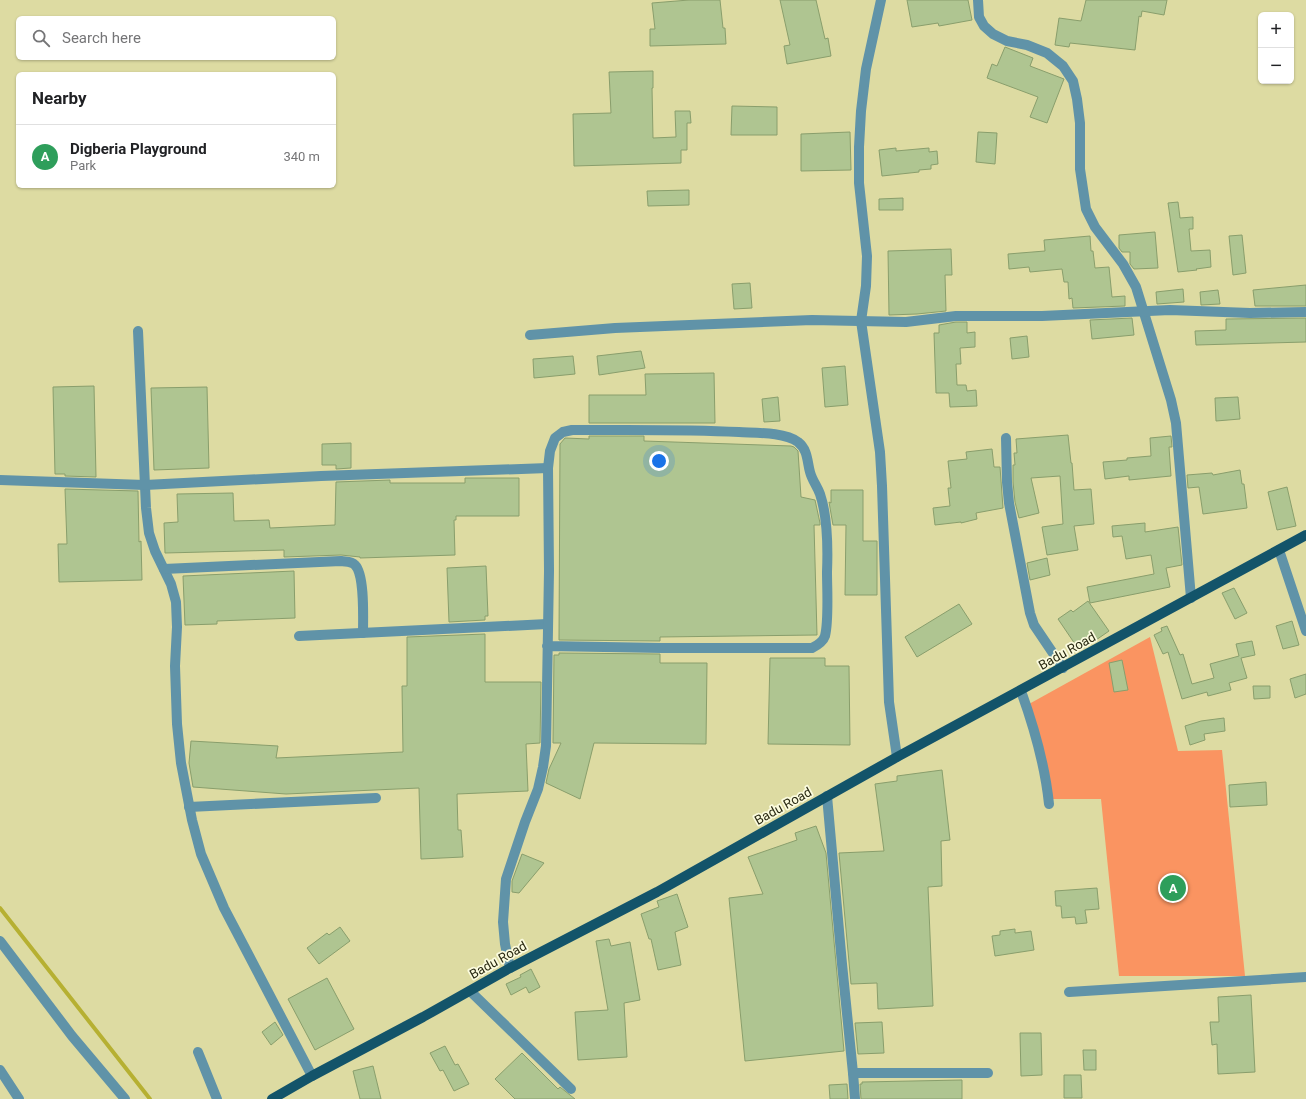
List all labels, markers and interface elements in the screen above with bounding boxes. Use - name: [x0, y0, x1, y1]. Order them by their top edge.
- map controls: [1258, 12, 1294, 84]
- button: +: [1258, 12, 1294, 48]
- search box: [16, 16, 336, 60]
- icon: search: [30, 27, 52, 49]
- text: Search here: [62, 29, 141, 47]
- button: −: [1258, 48, 1294, 84]
- text: Nearby: [32, 88, 87, 108]
- text: Digberia Playground: [70, 140, 207, 158]
- text: A: [41, 149, 49, 164]
- text: 340 m: [283, 149, 320, 164]
- text: Park: [70, 158, 96, 173]
- your location: [649, 451, 669, 471]
- street label: Badu Road: [1036, 629, 1098, 673]
- street label: Badu Road: [752, 784, 814, 828]
- pin: A: [1160, 873, 1186, 903]
- street label: Badu Road: [467, 938, 529, 982]

